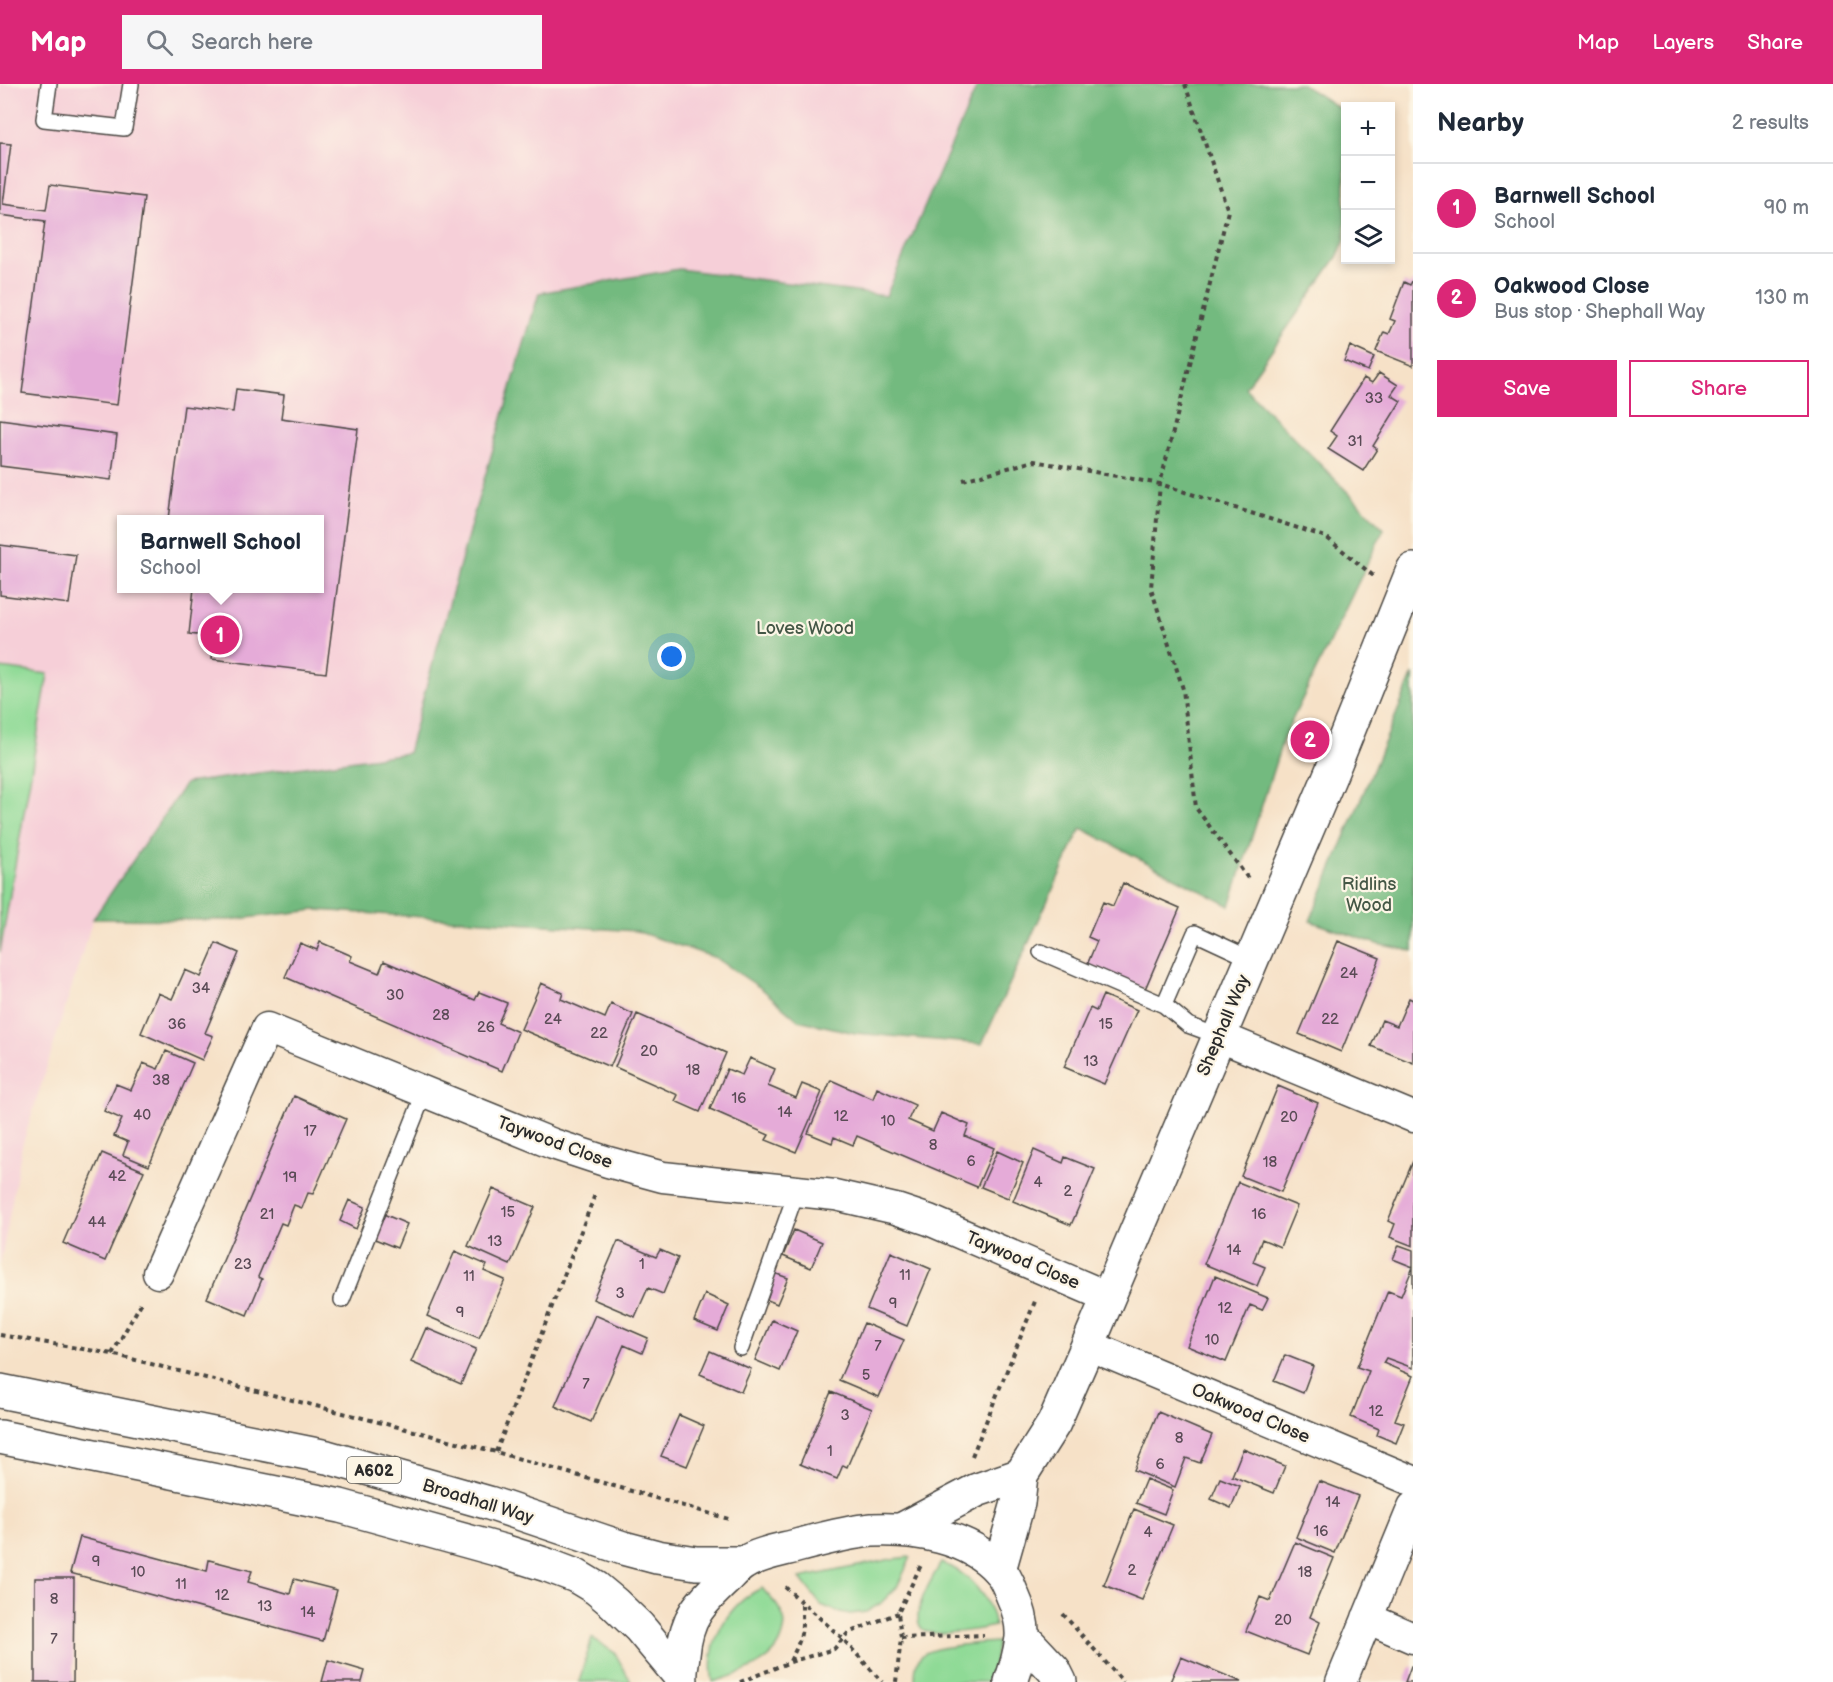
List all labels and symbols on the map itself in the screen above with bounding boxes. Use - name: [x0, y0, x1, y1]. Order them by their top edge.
- house number: 33: [1365, 389, 1383, 408]
- house number: 31: [1347, 432, 1363, 451]
- pin: 1: [200, 612, 240, 658]
- park label: Loves Wood: [756, 618, 854, 639]
- your location: [657, 642, 686, 671]
- pin: 2: [1290, 718, 1330, 762]
- park label: Ridlins Wood: [1342, 874, 1396, 916]
- house number: 24: [1340, 964, 1358, 983]
- street label: Shephall Way: [1193, 971, 1255, 1079]
- house number: 34: [192, 979, 210, 998]
- house number: 30: [386, 986, 404, 1005]
- house number: 28: [432, 1006, 450, 1025]
- house number: 24: [544, 1010, 562, 1029]
- house number: 22: [1321, 1010, 1339, 1029]
- house number: 36: [168, 1015, 186, 1034]
- house number: 15: [1099, 1015, 1113, 1034]
- house number: 26: [477, 1018, 495, 1037]
- house number: 22: [590, 1024, 608, 1043]
- house number: 20: [640, 1042, 658, 1061]
- house number: 13: [1083, 1052, 1099, 1071]
- house number: 18: [686, 1061, 701, 1080]
- house number: 38: [152, 1071, 170, 1090]
- house number: 16: [732, 1089, 746, 1108]
- house number: 14: [778, 1103, 792, 1122]
- house number: 40: [133, 1106, 151, 1125]
- house number: 12: [834, 1107, 848, 1126]
- house number: 20: [1280, 1108, 1298, 1127]
- street label: Taywood Close: [494, 1112, 616, 1173]
- house number: 10: [881, 1112, 895, 1131]
- house number: 17: [303, 1122, 317, 1141]
- house number: 8: [929, 1136, 938, 1155]
- house number: 6: [966, 1152, 976, 1171]
- house number: 18: [1263, 1153, 1278, 1172]
- house number: 42: [108, 1167, 126, 1186]
- house number: 19: [283, 1168, 297, 1187]
- house number: 4: [1033, 1173, 1043, 1192]
- house number: 2: [1064, 1182, 1073, 1201]
- house number: 15: [501, 1203, 515, 1222]
- house number: 21: [260, 1205, 274, 1224]
- house number: 16: [1252, 1205, 1266, 1224]
- house number: 44: [88, 1213, 106, 1232]
- street label: Taywood Close: [963, 1227, 1083, 1294]
- house number: 13: [487, 1232, 503, 1251]
- house number: 14: [1227, 1241, 1241, 1260]
- house number: 23: [234, 1255, 252, 1274]
- house number: 1: [639, 1255, 645, 1274]
- house number: 11: [899, 1266, 911, 1285]
- house number: 11: [463, 1267, 475, 1286]
- house number: 3: [615, 1284, 625, 1303]
- house number: 9: [889, 1294, 897, 1313]
- house number: 12: [1218, 1299, 1232, 1318]
- house number: 9: [456, 1303, 464, 1322]
- house number: 10: [1205, 1331, 1219, 1350]
- house number: 7: [874, 1337, 882, 1356]
- house number: 5: [862, 1366, 870, 1385]
- house number: 7: [582, 1375, 590, 1394]
- street label: Oakwood Close: [1188, 1379, 1313, 1448]
- house number: 12: [1369, 1402, 1383, 1421]
- house number: 3: [840, 1406, 850, 1425]
- house number: 8: [1175, 1429, 1184, 1448]
- house number: 1: [827, 1442, 833, 1461]
- house number: 6: [1155, 1455, 1165, 1474]
- road number: A602: [347, 1457, 401, 1483]
- street label: Broadhall Way: [420, 1475, 537, 1529]
- house number: 14: [1326, 1493, 1340, 1512]
- house number: 16: [1314, 1522, 1328, 1541]
- house number: 4: [1143, 1523, 1153, 1542]
- house number: 9: [92, 1552, 100, 1571]
- house number: 2: [1128, 1561, 1137, 1580]
- house number: 10: [131, 1563, 145, 1582]
- house number: 18: [1298, 1563, 1313, 1582]
- house number: 11: [175, 1575, 187, 1594]
- house number: 12: [215, 1586, 229, 1605]
- house number: 8: [50, 1590, 59, 1609]
- house number: 13: [257, 1597, 273, 1616]
- house number: 14: [301, 1603, 315, 1622]
- house number: 20: [1274, 1611, 1292, 1630]
- house number: 7: [50, 1630, 58, 1649]

